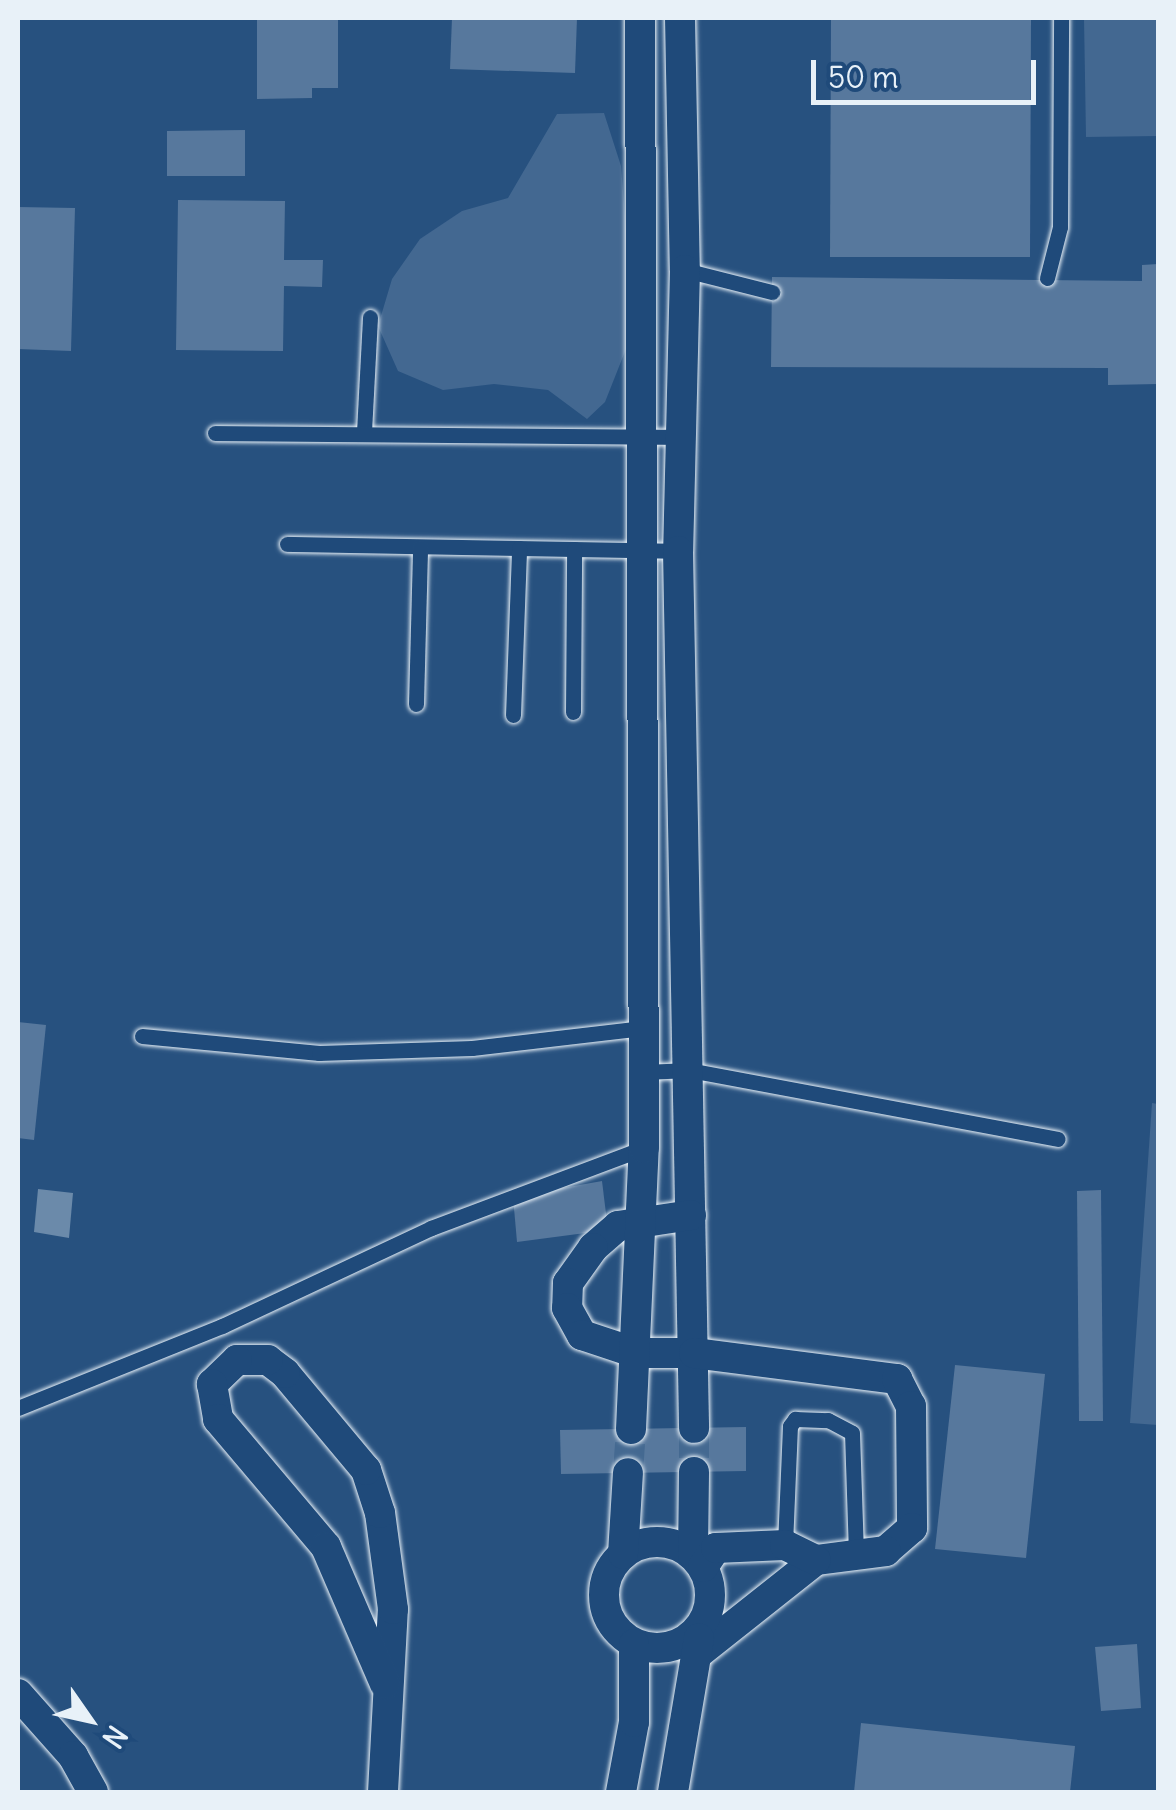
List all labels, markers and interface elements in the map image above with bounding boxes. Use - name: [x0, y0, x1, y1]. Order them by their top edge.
- scale bar: [816, 40, 1041, 102]
- text: 50 m: [828, 58, 898, 96]
- north arrow: [40, 1670, 140, 1770]
- text: N: [95, 1719, 135, 1755]

